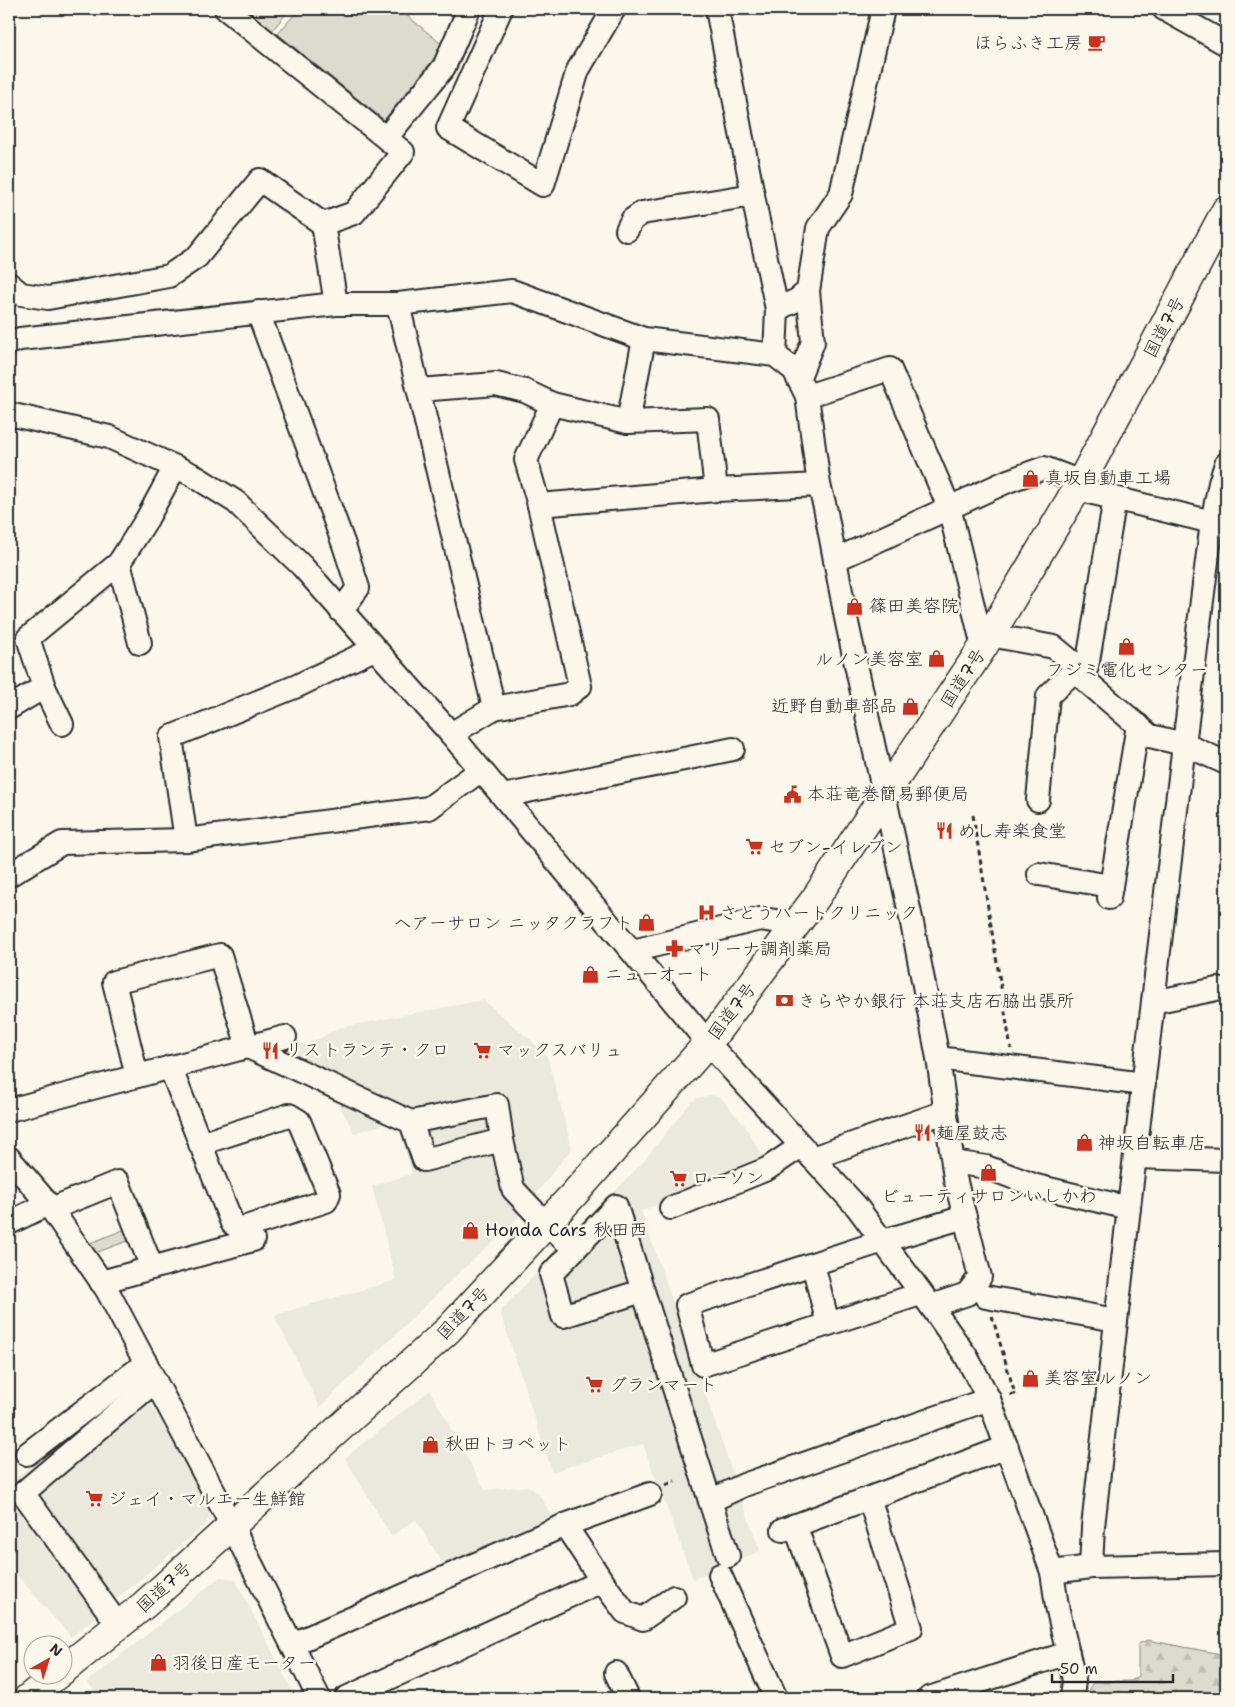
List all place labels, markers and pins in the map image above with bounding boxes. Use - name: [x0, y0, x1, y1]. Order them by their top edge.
- place label: ほらふき工房: [974, 31, 1082, 55]
- cafe icon: ほらふき工房: [1086, 33, 1106, 53]
- place label: 真坂自動車工場: [1045, 466, 1171, 490]
- shop icon: 真坂自動車工場: [1021, 468, 1041, 488]
- place label: 篠田美容院: [869, 594, 959, 618]
- shop icon: 篠田美容院: [845, 596, 865, 616]
- shop icon: フジミ電化センター: [1117, 637, 1137, 657]
- place label: ルノン美容室: [815, 647, 923, 671]
- shop icon: ルノン美容室: [927, 649, 947, 669]
- place label: フジミ電化センター: [1046, 658, 1208, 682]
- place label: 近野自動車部品: [771, 694, 897, 718]
- shop icon: 近野自動車部品: [901, 696, 921, 716]
- place label: 本荘竜巻簡易郵便局: [807, 782, 969, 806]
- public building icon: 本荘竜巻簡易郵便局: [783, 784, 803, 804]
- place label: めし寿楽食堂: [958, 819, 1066, 843]
- restaurant icon: めし寿楽食堂: [934, 821, 954, 841]
- place label: セブン-イレブン: [768, 835, 903, 859]
- supermarket icon: セブン-イレブン: [744, 837, 764, 857]
- place label: さとうハートクリニック: [720, 901, 918, 925]
- hospital icon: さとうハートクリニック: [696, 903, 716, 923]
- place label: ヘアーサロン ニッタクラフト: [394, 911, 633, 935]
- shop icon: ヘアーサロン ニッタクラフト: [637, 913, 657, 933]
- place label: マリーナ調剤薬局: [688, 937, 832, 961]
- pharmacy icon: マリーナ調剤薬局: [664, 939, 684, 959]
- place label: ニューオート: [605, 962, 712, 986]
- shop icon: ニューオート: [581, 964, 601, 984]
- place label: きらやか銀行 本荘支店石脇出張所: [798, 989, 1074, 1013]
- bank icon: きらやか銀行 本荘支店石脇出張所: [774, 991, 794, 1011]
- place label: リストランテ・クロ: [285, 1038, 450, 1062]
- place label: マックスバリュ: [497, 1038, 623, 1062]
- restaurant icon: リストランテ・クロ: [261, 1040, 281, 1060]
- supermarket icon: マックスバリュ: [473, 1040, 493, 1060]
- place label: 麺屋鼓志: [936, 1121, 1008, 1145]
- restaurant icon: 麺屋鼓志: [912, 1123, 932, 1143]
- place label: 神坂自転車店: [1098, 1131, 1206, 1155]
- shop icon: 神坂自転車店: [1074, 1133, 1094, 1153]
- shop icon: ビューティサロンいしかわ: [979, 1163, 999, 1183]
- place label: ローソン: [692, 1166, 764, 1190]
- supermarket icon: ローソン: [668, 1168, 688, 1188]
- place label: ビューティサロンいしかわ: [881, 1184, 1097, 1208]
- place label: Honda Cars 秋田西: [485, 1218, 647, 1242]
- shop icon: Honda Cars 秋田西: [461, 1220, 481, 1240]
- place label: 美容室ルノン: [1044, 1366, 1152, 1390]
- shop icon: 美容室ルノン: [1020, 1368, 1040, 1388]
- place label: グランマート: [609, 1373, 717, 1397]
- supermarket icon: グランマート: [585, 1375, 605, 1395]
- place label: 秋田トヨペット: [445, 1432, 571, 1456]
- shop icon: 秋田トヨペット: [421, 1434, 441, 1454]
- place label: ジェイ・マルエー生鮮館: [108, 1487, 306, 1511]
- supermarket icon: ジェイ・マルエー生鮮館: [84, 1489, 104, 1509]
- place label: 羽後日産モーター: [172, 1651, 316, 1675]
- shop icon: 羽後日産モーター: [148, 1653, 168, 1673]

